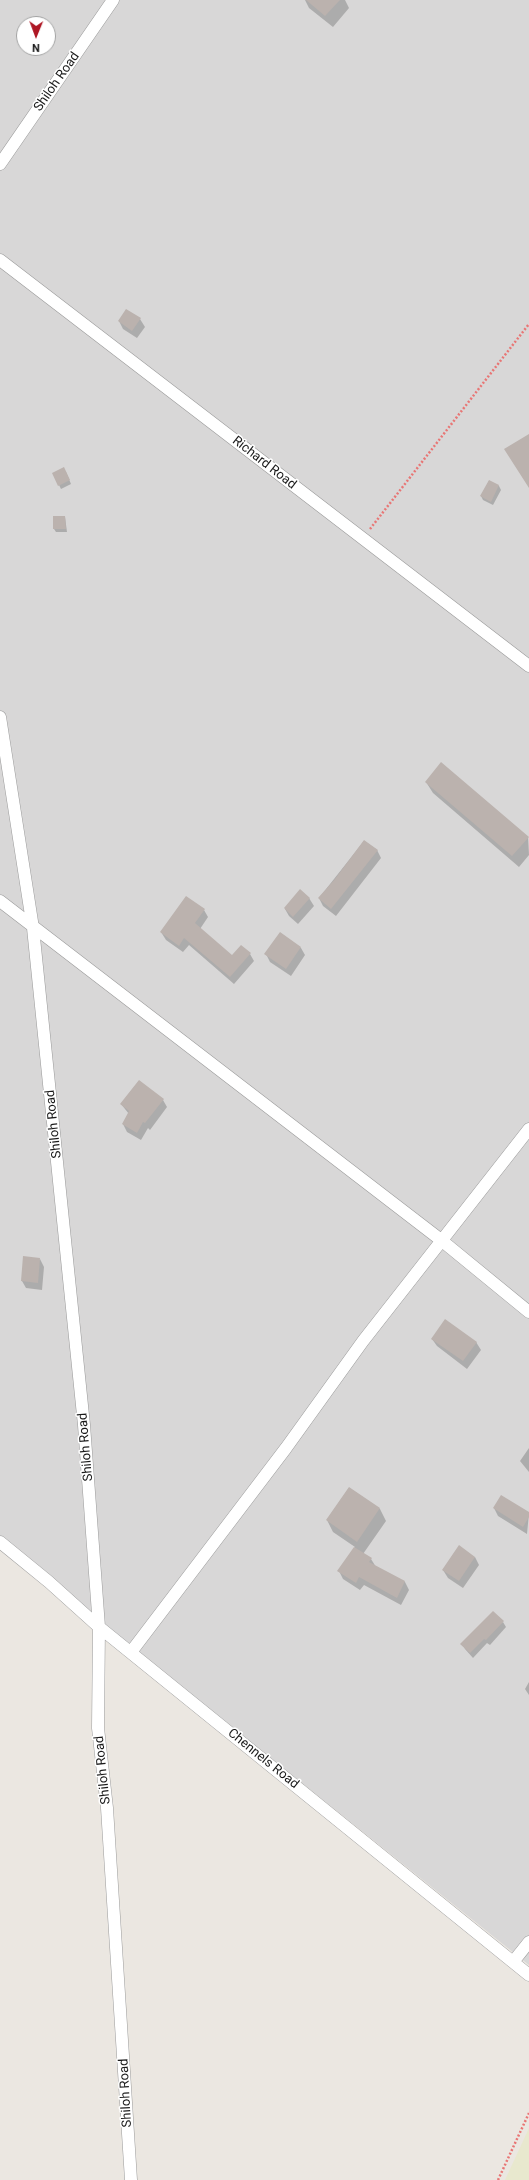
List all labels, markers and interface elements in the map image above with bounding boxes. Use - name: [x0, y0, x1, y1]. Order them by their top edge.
- north arrow: [16, 16, 56, 56]
- text: N: [32, 41, 40, 54]
- street label: Shiloh Road: [31, 49, 83, 115]
- street label: Richard Road: [229, 433, 299, 493]
- street label: Shiloh Road: [43, 1089, 65, 1159]
- street label: Shiloh Road: [75, 1412, 97, 1482]
- street label: Chennels Road: [224, 1726, 302, 1792]
- street label: Shiloh Road: [92, 1735, 114, 1805]
- street label: Shiloh Road: [116, 2058, 136, 2128]

